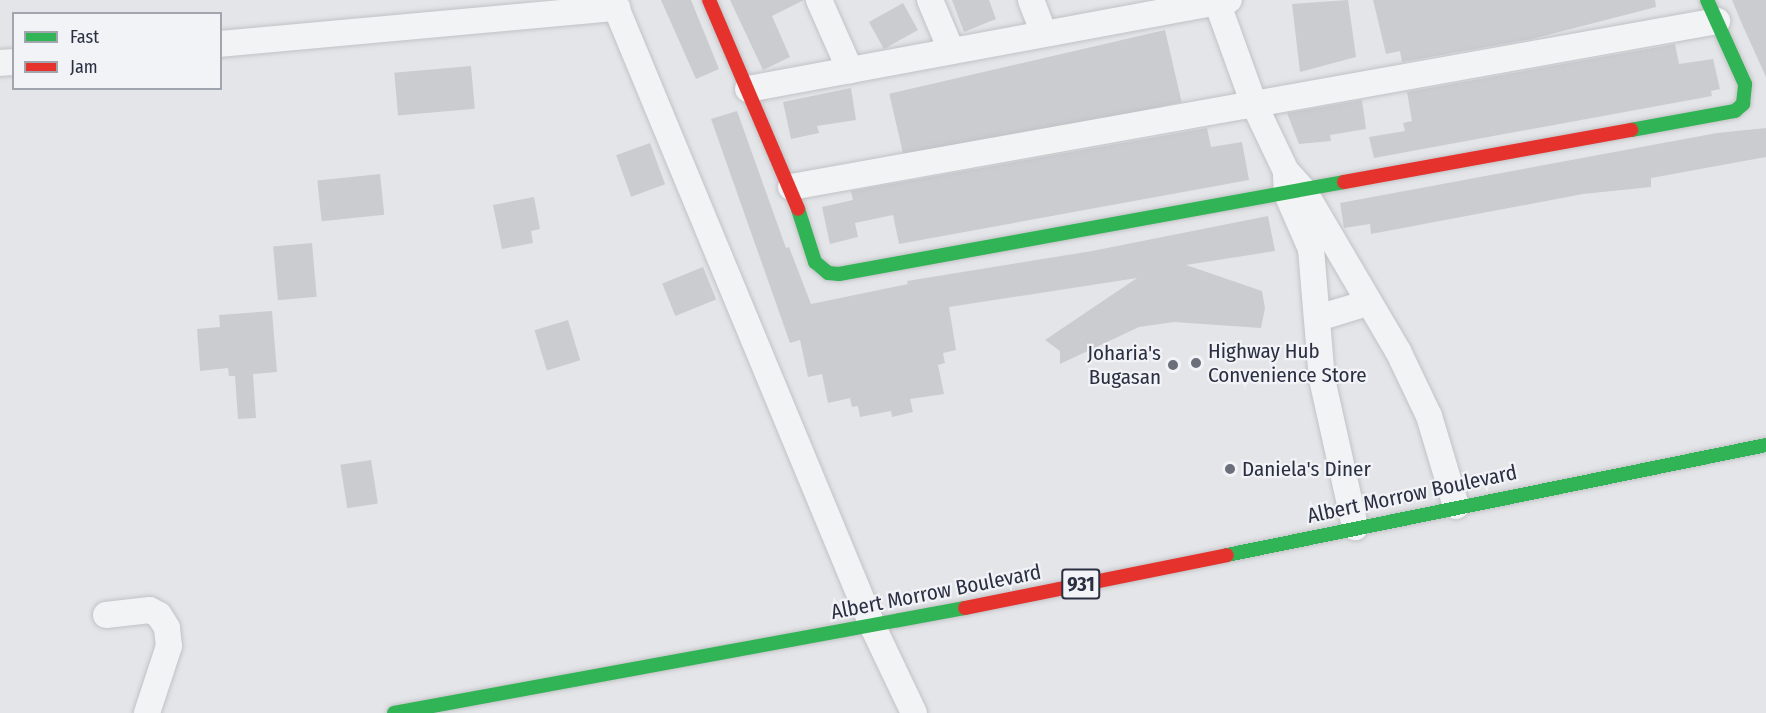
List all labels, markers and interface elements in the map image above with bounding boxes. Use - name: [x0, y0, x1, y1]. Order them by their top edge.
- legend: [12, 12, 222, 90]
- text: Fast: [70, 26, 99, 48]
- text: Jam: [70, 56, 98, 78]
- place label: Highway Hub Convenience Store: [1208, 338, 1367, 388]
- place label: Joharia's Bugasan: [1087, 340, 1161, 390]
- marker: Highway Hub Convenience Store: [1189, 356, 1203, 370]
- marker: Joharia's Bugasan: [1166, 358, 1180, 372]
- place label: Daniela's Diner: [1242, 456, 1371, 482]
- street label: Albert Morrow Boulevard: [1305, 459, 1519, 529]
- marker: Daniela's Diner: [1223, 462, 1237, 476]
- street label: Albert Morrow Boulevard: [829, 559, 1043, 625]
- road number: 931: [1060, 567, 1102, 601]

